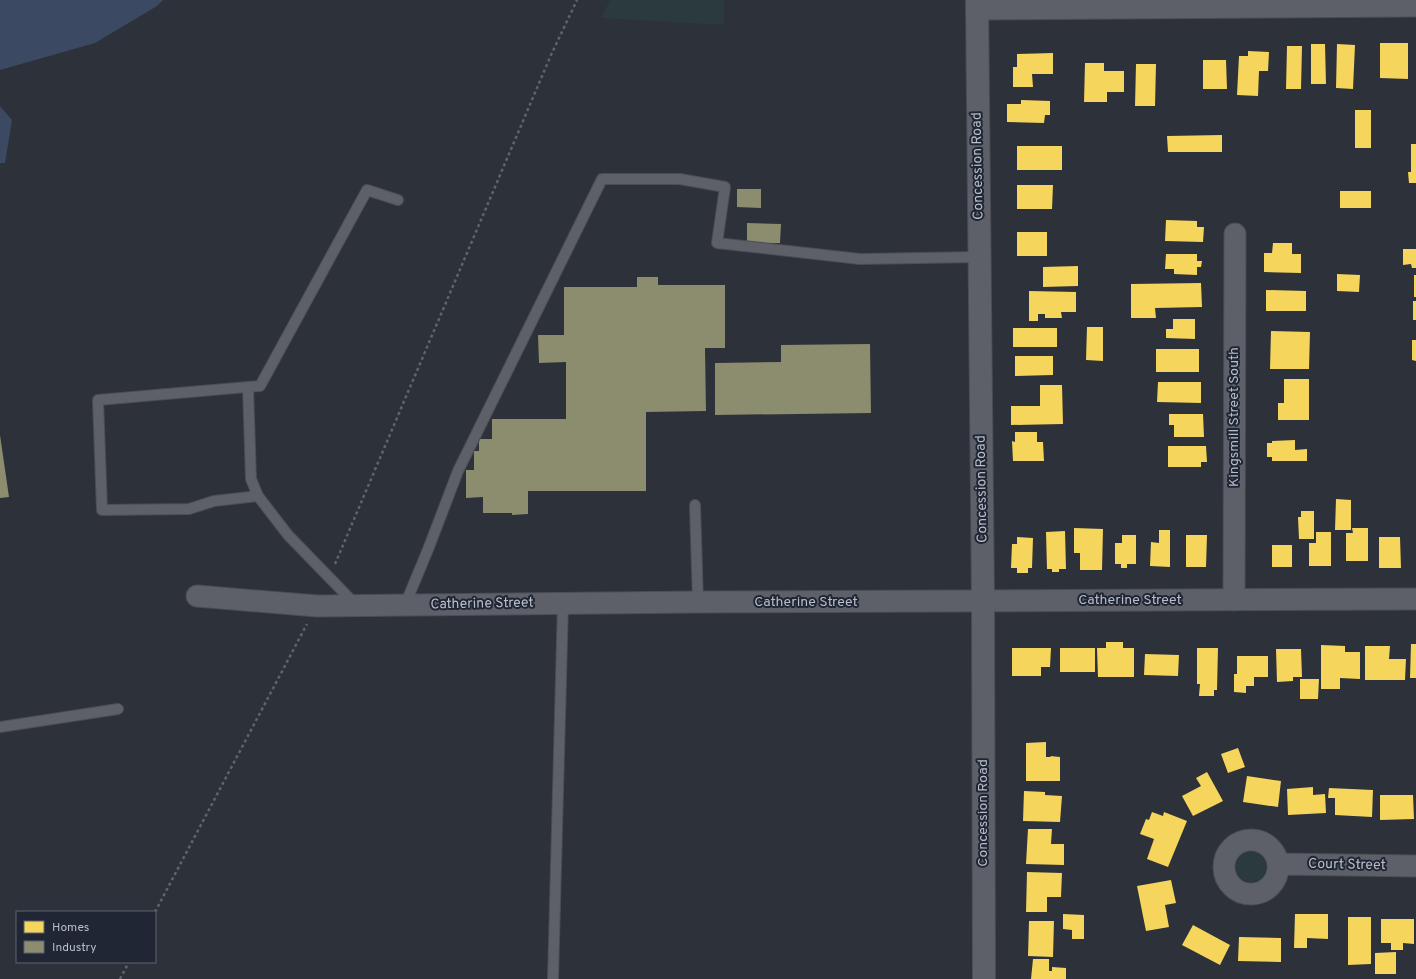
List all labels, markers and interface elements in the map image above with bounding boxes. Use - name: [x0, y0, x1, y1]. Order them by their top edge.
- street label: Concession Road: [969, 112, 987, 220]
- street label: Kingsmill Street South: [1226, 347, 1243, 487]
- street label: Concession Road: [973, 435, 991, 543]
- street label: Catherine Street: [1078, 592, 1182, 609]
- street label: Catherine Street: [754, 594, 858, 611]
- street label: Catherine Street: [430, 595, 534, 613]
- street label: Concession Road: [975, 759, 992, 867]
- street label: Court Street: [1308, 856, 1386, 874]
- legend: [16, 911, 156, 963]
- text: Homes: [52, 920, 89, 936]
- text: Industry: [52, 940, 97, 956]

